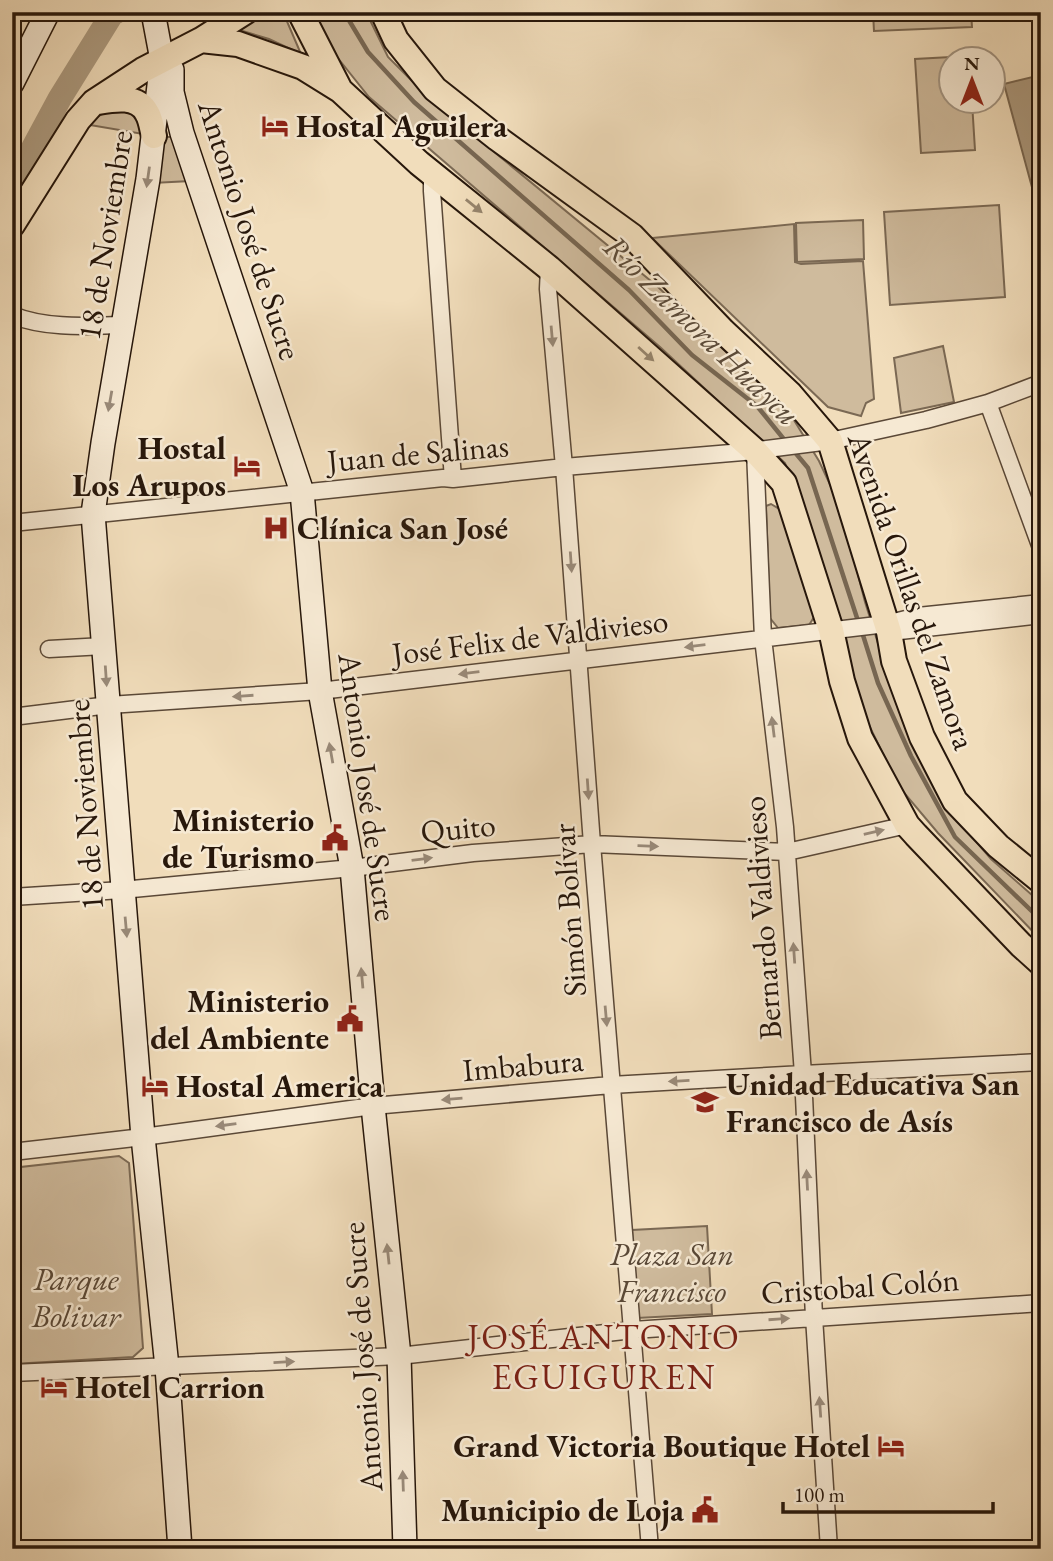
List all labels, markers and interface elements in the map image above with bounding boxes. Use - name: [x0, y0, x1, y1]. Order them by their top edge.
- north arrow: [937, 46, 1007, 116]
- text: N: [964, 51, 980, 76]
- street label: Antonio José de Sucre: [188, 94, 312, 365]
- place label: Hostal Aguilera: [296, 105, 508, 147]
- hotel icon: Hostal Aguilera: [260, 111, 290, 141]
- street label: 18 de Noviembre: [68, 127, 142, 343]
- one-way arrow: [142, 166, 153, 188]
- one-way arrow: [465, 198, 482, 213]
- water label: Río Zamora Huaycu: [594, 225, 810, 435]
- one-way arrow: [547, 325, 558, 347]
- one-way arrow: [637, 346, 655, 362]
- one-way arrow: [105, 390, 116, 412]
- street label: Juan de Salinas: [322, 424, 511, 482]
- street label: Avenida Orillas del Zamora: [838, 426, 986, 755]
- place label: Hostal Los Arupos: [72, 427, 226, 506]
- hotel icon: Hostal Los Arupos: [232, 451, 262, 481]
- place label: Clínica San José: [297, 507, 508, 549]
- hospital icon: Clínica San José: [261, 513, 291, 543]
- one-way arrow: [566, 551, 577, 573]
- street label: José Felix de Valdivieso: [387, 599, 670, 675]
- one-way arrow: [684, 640, 706, 651]
- street label: Antonio José de Sucre: [328, 649, 408, 924]
- one-way arrow: [101, 665, 112, 687]
- one-way arrow: [458, 667, 480, 678]
- one-way arrow: [232, 691, 254, 702]
- street label: 18 de Noviembre: [57, 698, 113, 912]
- one-way arrow: [768, 715, 779, 737]
- one-way arrow: [325, 742, 336, 764]
- one-way arrow: [583, 778, 594, 800]
- street label: Bernardo Valdivieso: [733, 795, 791, 1041]
- place label: Ministerio de Turismo: [162, 799, 314, 878]
- street label: Quito: [419, 803, 497, 853]
- street label: Simón Bolívar: [542, 822, 596, 998]
- public building icon: Ministerio de Turismo: [320, 823, 350, 853]
- one-way arrow: [863, 827, 885, 838]
- one-way arrow: [638, 841, 660, 852]
- one-way arrow: [411, 854, 433, 865]
- one-way arrow: [121, 916, 132, 938]
- one-way arrow: [788, 942, 799, 964]
- one-way arrow: [356, 967, 367, 989]
- place label: Ministerio del Ambiente: [150, 980, 329, 1059]
- public building icon: Ministerio del Ambiente: [335, 1004, 365, 1034]
- one-way arrow: [601, 1005, 612, 1027]
- street label: Imbabura: [461, 1039, 585, 1091]
- place label: Unidad Educativa San Francisco de Asís: [726, 1063, 1020, 1142]
- place label: Hostal America: [176, 1065, 385, 1107]
- hotel icon: Hostal America: [140, 1071, 170, 1101]
- one-way arrow: [668, 1076, 690, 1087]
- school or university icon: Unidad Educativa San Francisco de Asís: [690, 1087, 720, 1117]
- one-way arrow: [441, 1094, 463, 1105]
- one-way arrow: [215, 1120, 237, 1131]
- one-way arrow: [802, 1169, 813, 1191]
- street label: Antonio José de Sucre: [332, 1221, 392, 1494]
- park label: Plaza San Francisco: [610, 1233, 734, 1312]
- one-way arrow: [383, 1242, 394, 1264]
- park label: Parque Bolivar: [31, 1258, 122, 1337]
- street label: Cristobal Colón: [759, 1258, 961, 1314]
- one-way arrow: [768, 1313, 790, 1324]
- district label: JOSÉ ANTONIO EGUIGUREN: [464, 1314, 741, 1399]
- one-way arrow: [273, 1356, 295, 1367]
- place label: Hotel Carrion: [75, 1366, 265, 1408]
- hotel icon: Hotel Carrion: [39, 1372, 69, 1402]
- one-way arrow: [814, 1396, 825, 1418]
- place label: Grand Victoria Boutique Hotel: [453, 1425, 870, 1467]
- hotel icon: Grand Victoria Boutique Hotel: [876, 1431, 906, 1461]
- one-way arrow: [397, 1469, 408, 1491]
- scale bar: [783, 1470, 993, 1514]
- text: 100 m: [794, 1481, 845, 1508]
- place label: Municipio de Loja: [441, 1489, 685, 1531]
- public building icon: Municipio de Loja: [690, 1495, 720, 1525]

